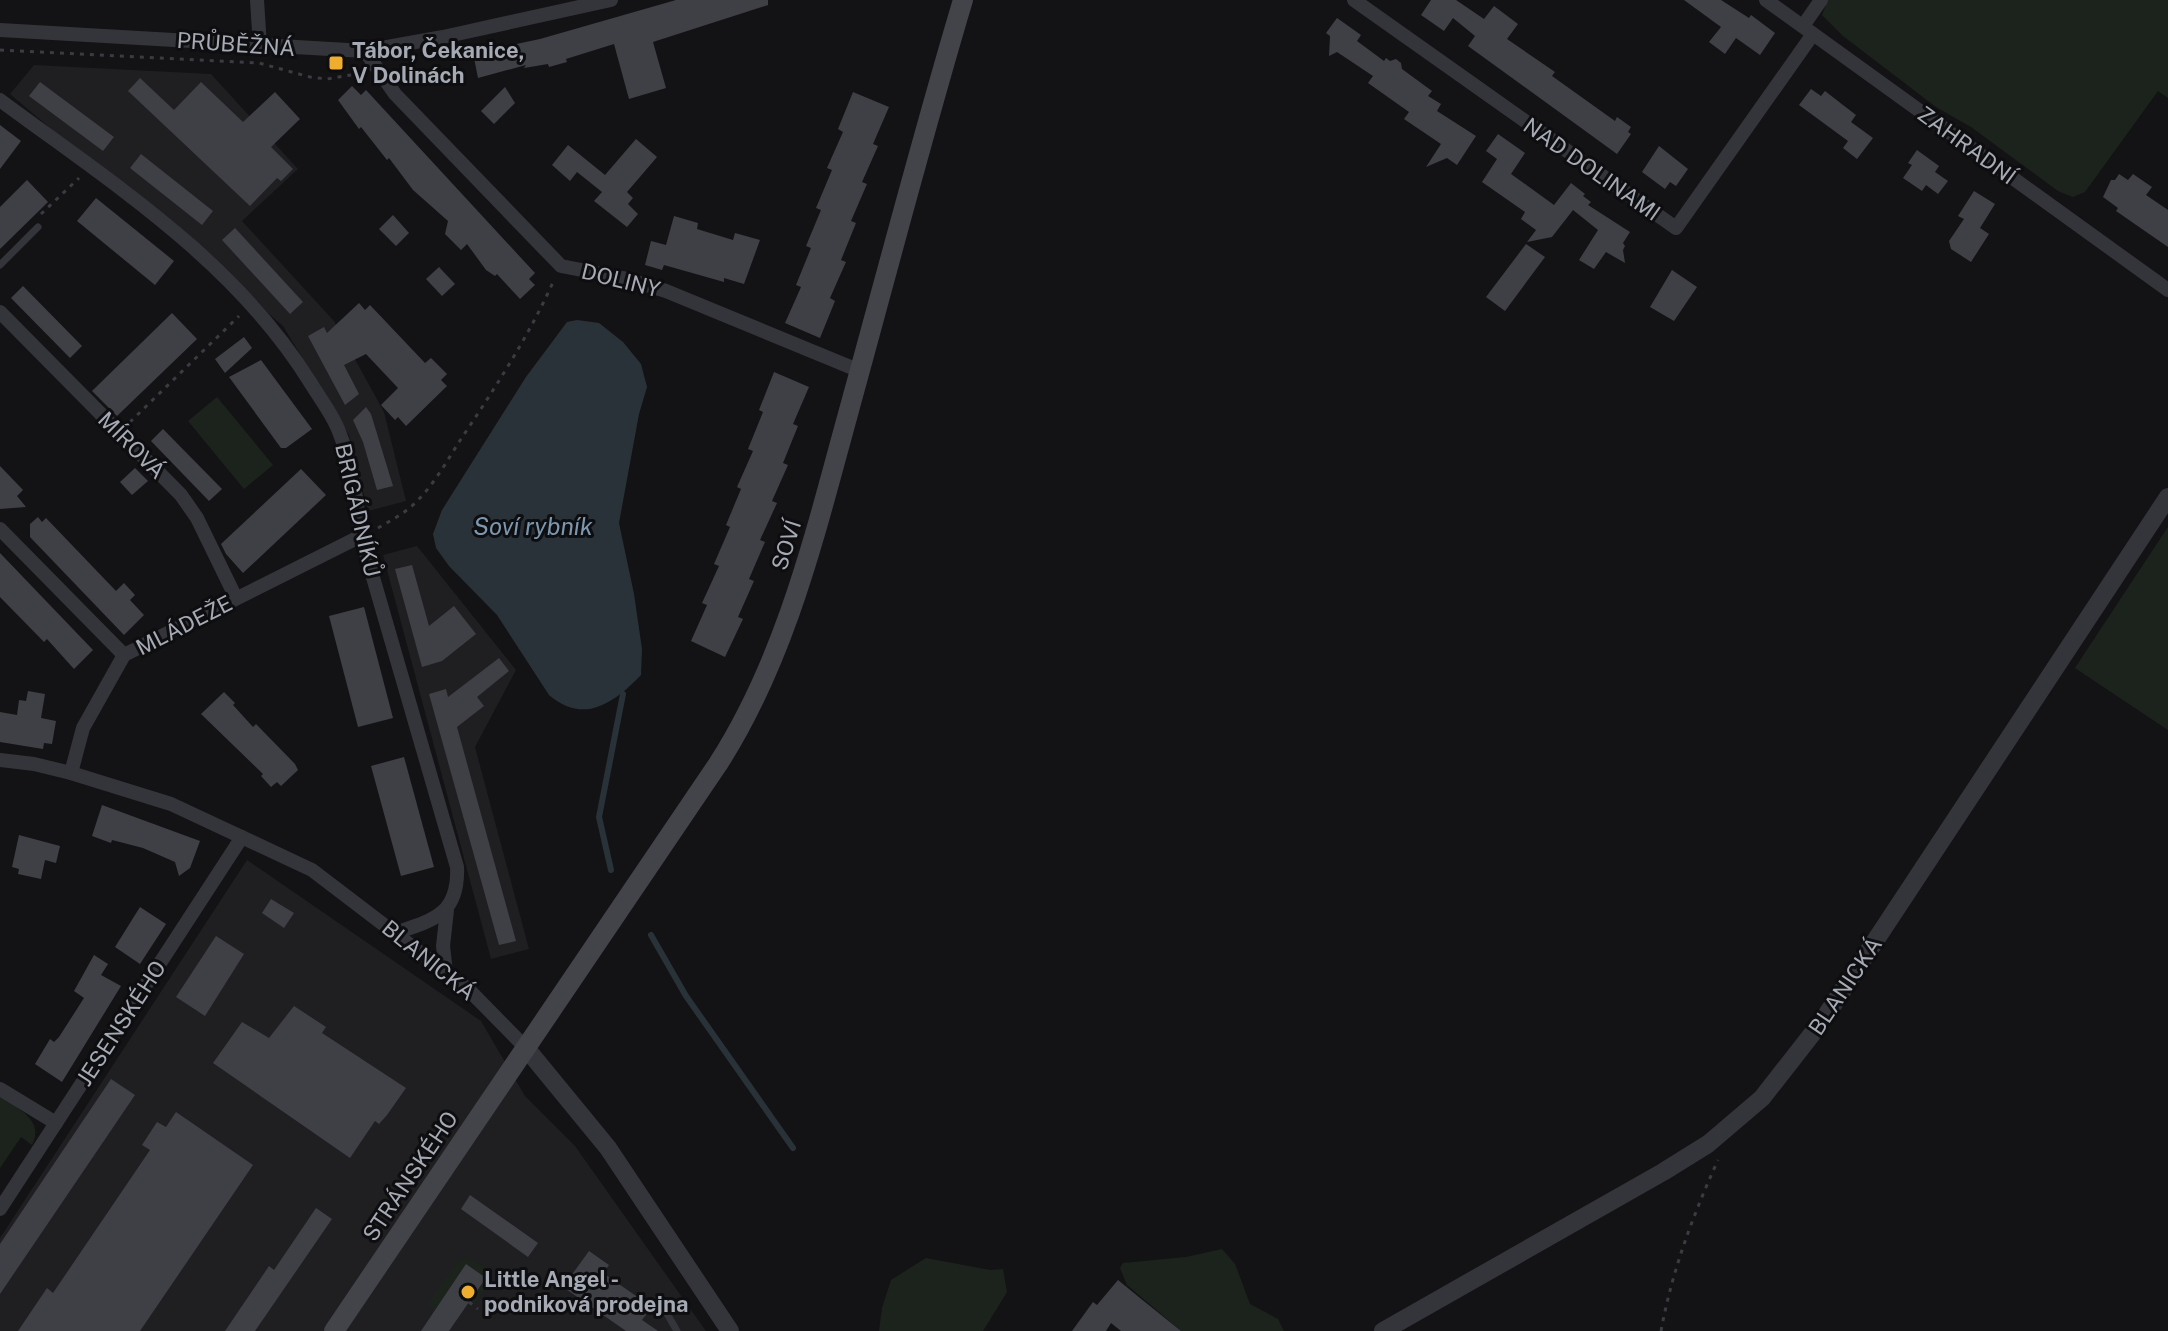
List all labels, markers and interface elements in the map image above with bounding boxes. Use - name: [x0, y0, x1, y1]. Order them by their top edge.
- street label: PRŮBĚŽNÁ: [176, 25, 296, 61]
- place label: Tábor, Čekanice, V Dolinách: [352, 37, 525, 88]
- marker: Tábor, Čekanice, V Dolinách: [327, 54, 345, 72]
- street label: ZAHRADNÍ: [1913, 101, 2022, 190]
- street label: NAD DOLINAMI: [1519, 112, 1665, 226]
- street label: DOLINY: [579, 258, 664, 302]
- street label: MÍROVÁ: [93, 406, 171, 484]
- street label: BRIGÁDNÍKŮ: [330, 440, 388, 579]
- water label: Soví rybník: [473, 512, 593, 540]
- street label: SOVÍ: [766, 516, 807, 573]
- street label: MLÁDEŽE: [131, 590, 237, 660]
- street label: BLANICKÁ: [377, 915, 481, 1005]
- street label: BLANICKÁ: [1803, 932, 1887, 1040]
- street label: JESENSKÉHO: [71, 956, 171, 1090]
- street label: STRÁNSKÉHO: [357, 1106, 463, 1246]
- place label: Little Angel - podniková prodejna: [484, 1266, 688, 1317]
- marker: Little Angel - podniková prodejna: [459, 1283, 477, 1301]

